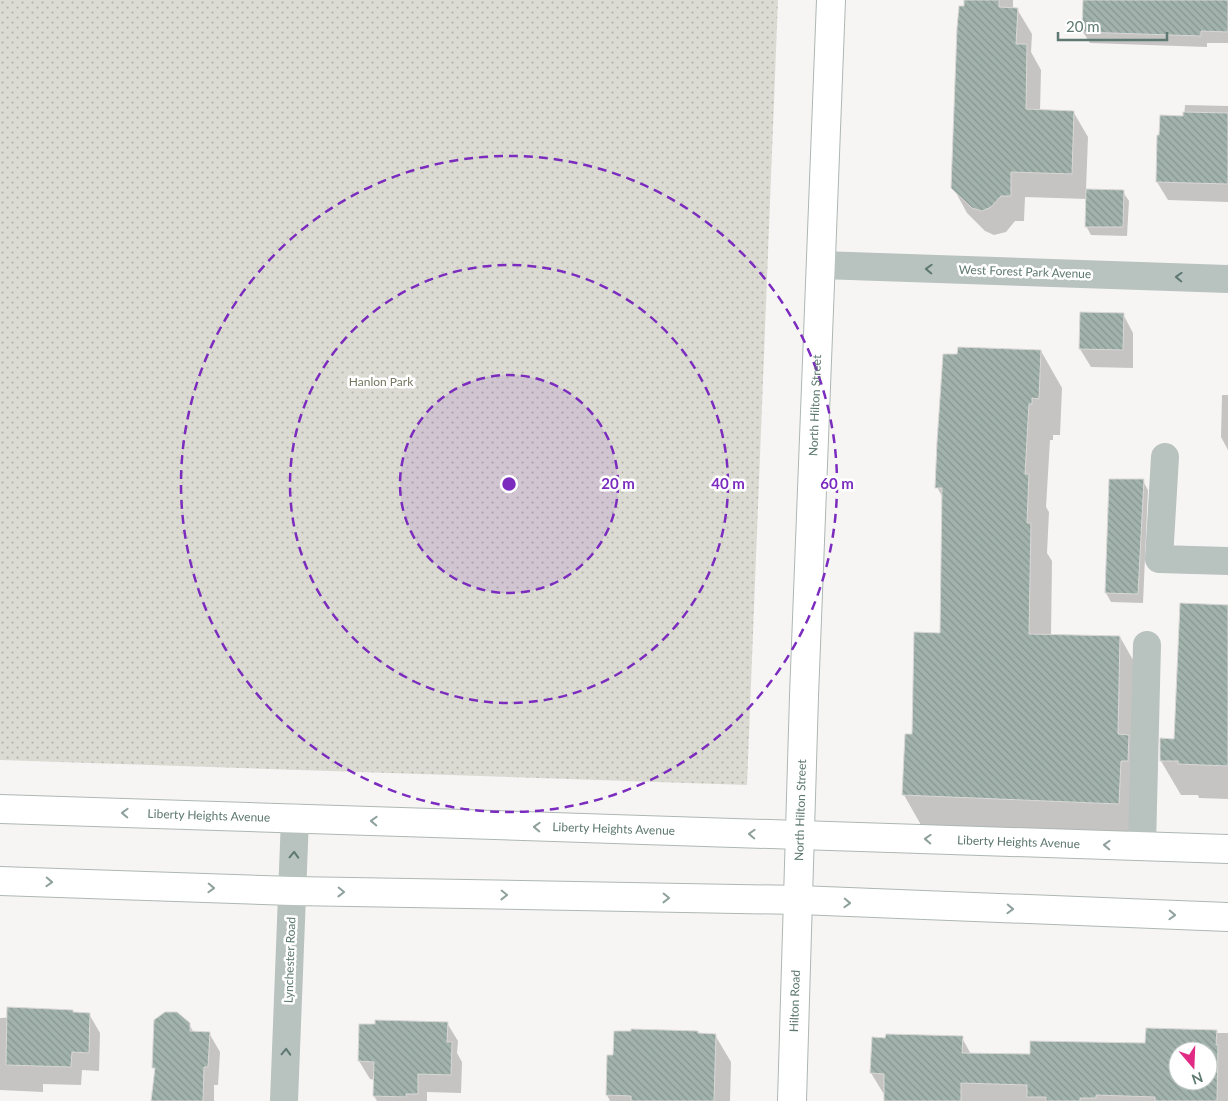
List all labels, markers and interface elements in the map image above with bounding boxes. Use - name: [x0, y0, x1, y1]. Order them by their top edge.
- scale bar: [1058, 10, 1167, 42]
- text: 20 m: [1066, 17, 1100, 35]
- street label: West Forest Park Avenue: [958, 262, 1092, 281]
- one-way arrow: [925, 264, 933, 274]
- one-way arrow: [1175, 272, 1183, 282]
- street label: North Hilton Street: [805, 354, 824, 456]
- park label: Hanlon Park: [349, 374, 414, 389]
- text: 20 m: [601, 474, 635, 492]
- text: 40 m: [711, 474, 745, 492]
- text: 60 m: [820, 474, 854, 492]
- centre of rings: [500, 475, 518, 493]
- street label: North Hilton Street: [791, 758, 809, 861]
- street label: Liberty Heights Avenue: [147, 806, 271, 825]
- one-way arrow: [120, 808, 128, 818]
- one-way arrow: [370, 816, 378, 826]
- street label: Liberty Heights Avenue: [552, 819, 675, 838]
- one-way arrow: [533, 821, 541, 832]
- one-way arrow: [748, 829, 756, 839]
- street label: Liberty Heights Avenue: [957, 832, 1080, 851]
- one-way arrow: [923, 834, 931, 845]
- one-way arrow: [1103, 840, 1111, 850]
- one-way arrow: [289, 851, 299, 858]
- one-way arrow: [45, 877, 53, 888]
- one-way arrow: [208, 883, 215, 893]
- one-way arrow: [338, 886, 346, 897]
- one-way arrow: [500, 890, 508, 900]
- one-way arrow: [662, 893, 670, 903]
- one-way arrow: [844, 897, 852, 908]
- one-way arrow: [1006, 903, 1014, 914]
- one-way arrow: [1168, 910, 1176, 920]
- street label: Lynchester Road: [280, 917, 299, 1003]
- street label: Hilton Road: [786, 970, 803, 1032]
- north arrow: [1168, 1041, 1218, 1091]
- one-way arrow: [281, 1048, 292, 1056]
- text: N: [1190, 1069, 1205, 1089]

